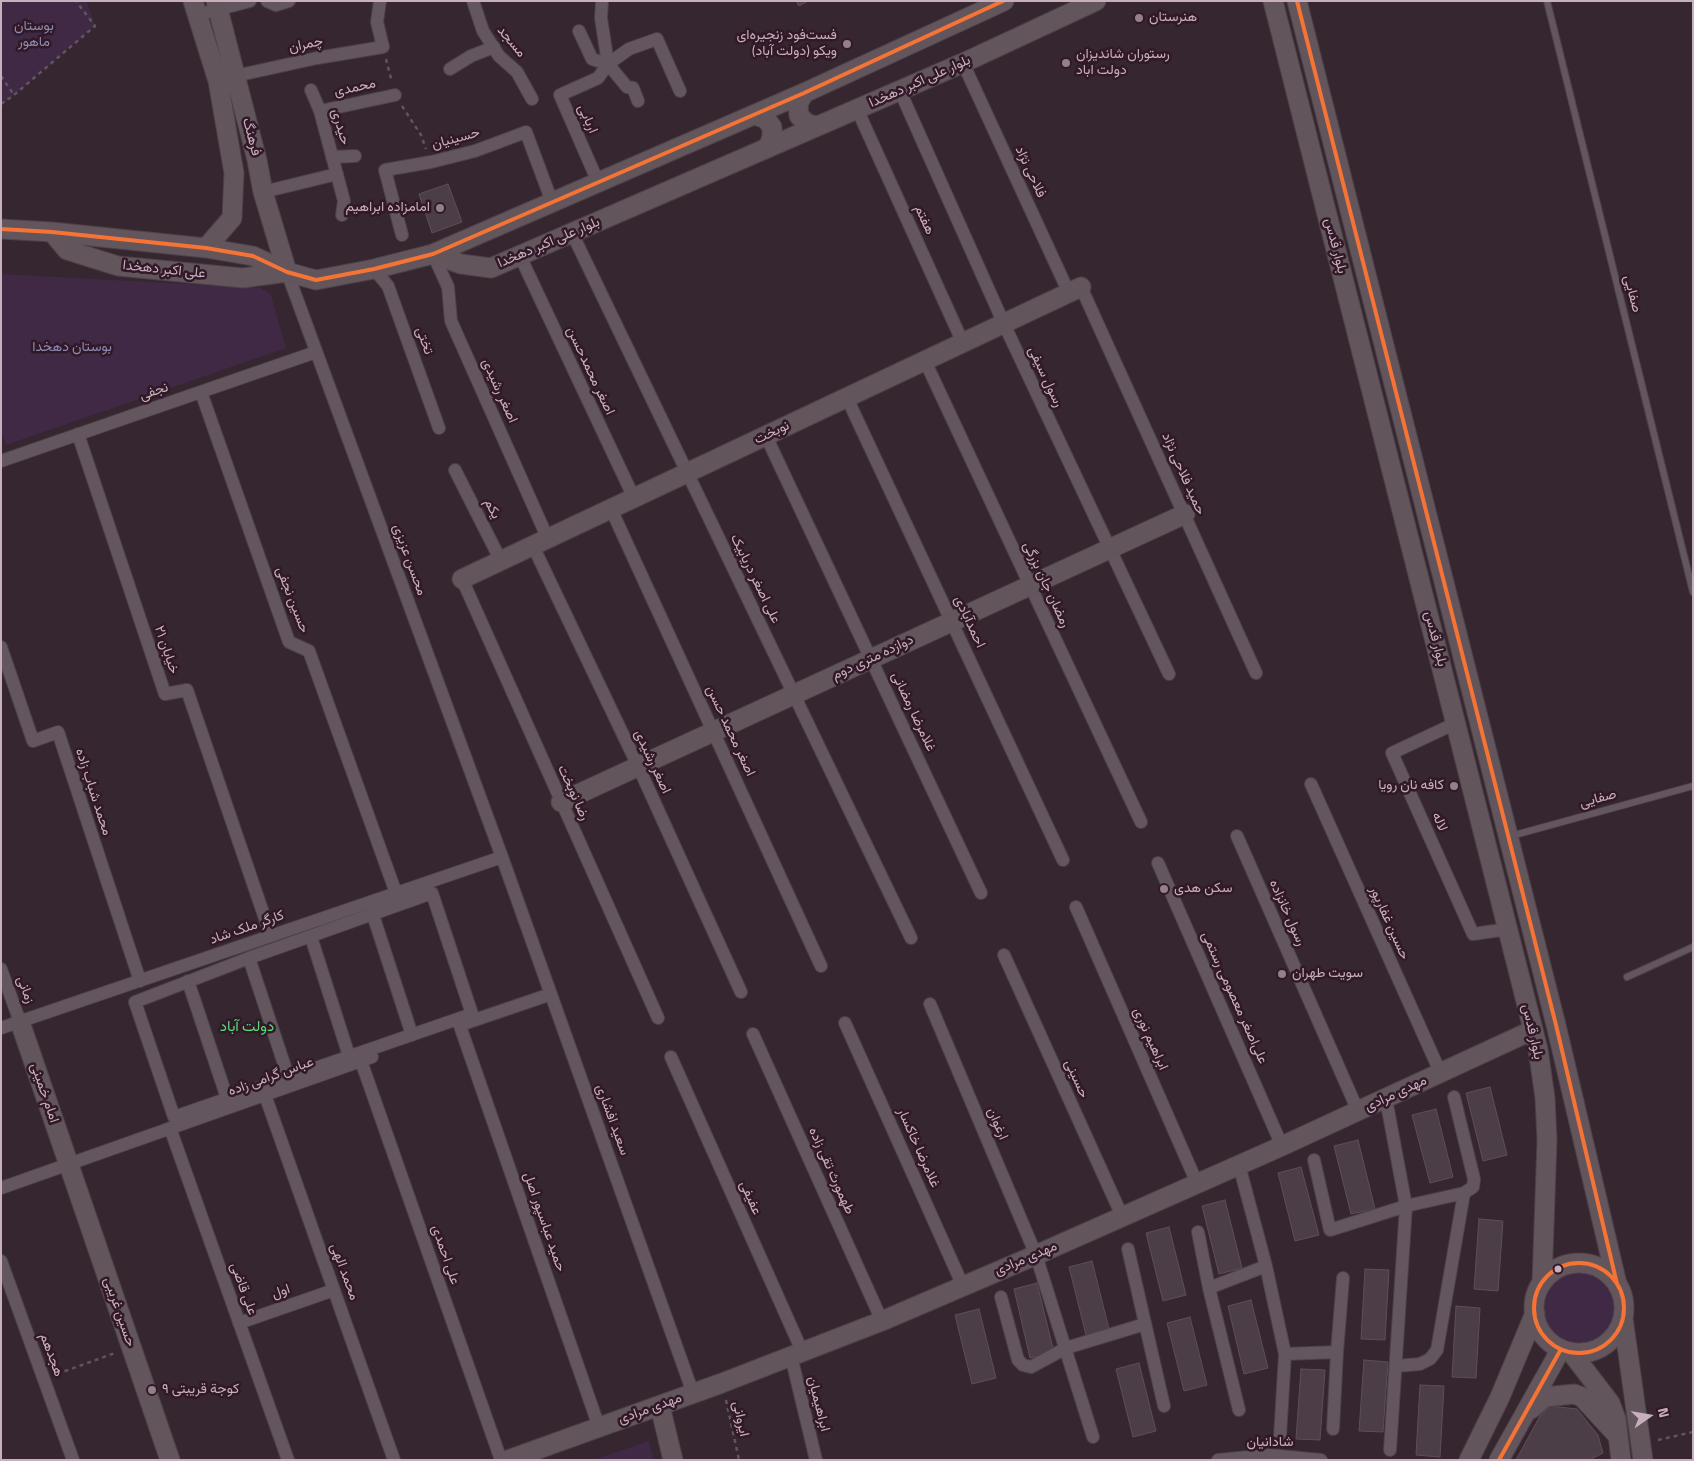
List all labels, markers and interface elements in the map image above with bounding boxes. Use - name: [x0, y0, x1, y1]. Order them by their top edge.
- place label: هنرستان: [1149, 10, 1197, 26]
- marker: هنرستان: [1133, 12, 1145, 24]
- park label: بوستان ماهور: [14, 19, 54, 52]
- street label: مسجد: [493, 23, 529, 61]
- place label: فست‌فود زنجیره‌ای ویکو (دولت آباد): [736, 28, 837, 60]
- street label: چمران: [287, 33, 325, 57]
- marker: فست‌فود زنجیره‌ای ویکو (دولت آباد): [841, 38, 853, 50]
- place label: رستوران شاندیزان دولت اباد: [1076, 47, 1170, 80]
- street label: بلوار علی اکبر دهخدا: [867, 52, 973, 112]
- marker: رستوران شاندیزان دولت اباد: [1060, 57, 1072, 69]
- street label: محمدی: [333, 75, 377, 101]
- street label: اربابی: [573, 102, 601, 136]
- street label: حیدری: [327, 107, 353, 147]
- street label: فرهنگ: [238, 116, 264, 158]
- street label: حسینیان: [430, 125, 482, 153]
- street label: فلاحی نژاد: [1011, 143, 1049, 201]
- place label: امامزاده ابراهیم: [345, 200, 430, 216]
- marker: امامزاده ابراهیم: [434, 202, 446, 214]
- street label: هفتم: [910, 203, 938, 237]
- street label: بلوار علی اکبر دهخدا: [495, 214, 603, 272]
- street label: بلوار قدس: [1320, 217, 1350, 275]
- street label: علی اکبر دهخدا: [122, 257, 206, 283]
- street label: صفایی: [1619, 274, 1645, 314]
- street label: اصغر محمدحسن: [562, 324, 618, 418]
- street label: تختی: [411, 325, 437, 357]
- park label: بوستان دهخدا: [32, 340, 112, 356]
- street label: رسول سیفی: [1024, 344, 1066, 410]
- street label: اصغر رشیدی: [477, 356, 521, 426]
- street label: نجفی: [137, 379, 171, 405]
- street label: نوبخت: [752, 418, 792, 448]
- street label: حمید فلاحی نژاد: [1157, 430, 1209, 518]
- street label: یکم: [480, 496, 504, 522]
- street label: محسن عزیزی: [388, 522, 430, 598]
- street label: علی اصغر دریابیک: [726, 532, 784, 626]
- street label: رمضان جان بزرگی: [1019, 539, 1073, 631]
- street label: حسین نجفی: [272, 565, 312, 635]
- street label: احمدآبادی: [950, 593, 988, 651]
- street label: بلوار قدس: [1420, 610, 1450, 668]
- street label: خیابان ۲۱: [150, 624, 182, 676]
- street label: دوازده متری دوم: [829, 632, 917, 684]
- street label: غلامرضا رمضانی: [887, 670, 939, 754]
- street label: اصغر محمد حسن: [702, 683, 758, 779]
- street label: اصغر رشیدی: [630, 727, 674, 797]
- street label: محمد شباب زاده: [71, 746, 115, 838]
- street label: رضا نوبخت: [553, 763, 593, 823]
- place label: کافه نان رویا: [1378, 778, 1444, 794]
- marker: کافه نان رویا: [1448, 780, 1460, 792]
- street label: صفایی: [1578, 786, 1618, 812]
- street label: لاله: [1427, 810, 1451, 834]
- street label: رسول خانزاده: [1265, 877, 1309, 949]
- place label: سكن هدى: [1174, 881, 1232, 897]
- marker: سكن هدى: [1158, 883, 1170, 895]
- street label: حسین غفارپور: [1365, 884, 1413, 962]
- street label: کارگر ملک شاد: [208, 907, 286, 949]
- street label: علی‌اصغر معصومی رستمی: [1197, 929, 1271, 1067]
- place label: سويت طهران: [1292, 966, 1363, 982]
- marker: سويت طهران: [1276, 968, 1288, 980]
- street label: زمانی: [12, 974, 38, 1006]
- street label: بلوار قدس: [1517, 1003, 1547, 1061]
- street label: ابراهیم نوری: [1129, 1005, 1171, 1073]
- district label: دولت آباد: [220, 1018, 274, 1036]
- street label: عباس گرامی زاده: [226, 1054, 316, 1100]
- street label: حسینی: [1060, 1057, 1092, 1101]
- street label: امام خمینی: [26, 1061, 62, 1125]
- street label: مهدی مرادی: [1362, 1072, 1430, 1116]
- street label: سعید افشاری: [591, 1082, 633, 1158]
- street label: ارغوان: [983, 1105, 1011, 1143]
- street label: غلامرضا خاکسار: [893, 1106, 943, 1190]
- street label: طهمورث تقی زاده: [804, 1125, 858, 1217]
- street label: حمید عباسپور اصل: [519, 1170, 569, 1274]
- street label: عفیفی: [735, 1178, 765, 1218]
- street label: علی احمدی: [427, 1223, 463, 1287]
- street label: مهدی مرادی: [992, 1238, 1060, 1280]
- street label: محمد الهی: [326, 1241, 362, 1303]
- street label: علی قاضی: [226, 1260, 260, 1318]
- unlabelled marker: [1553, 1264, 1563, 1274]
- street label: حسین غریبی: [99, 1275, 139, 1349]
- street label: اول: [270, 1281, 292, 1303]
- street label: هجدهم: [35, 1331, 67, 1379]
- street label: ابراهیمیان: [803, 1375, 833, 1433]
- place label: ۹ کوجة قریبتی: [162, 1382, 239, 1398]
- marker: ۹ کوجة قریبتی: [146, 1384, 158, 1396]
- street label: مهدی مرادی: [616, 1390, 684, 1428]
- north arrow: [1624, 1391, 1674, 1441]
- street label: ایروانی: [728, 1400, 752, 1438]
- text: N: [1653, 1405, 1675, 1420]
- street label: شادانیان: [1247, 1435, 1293, 1451]

